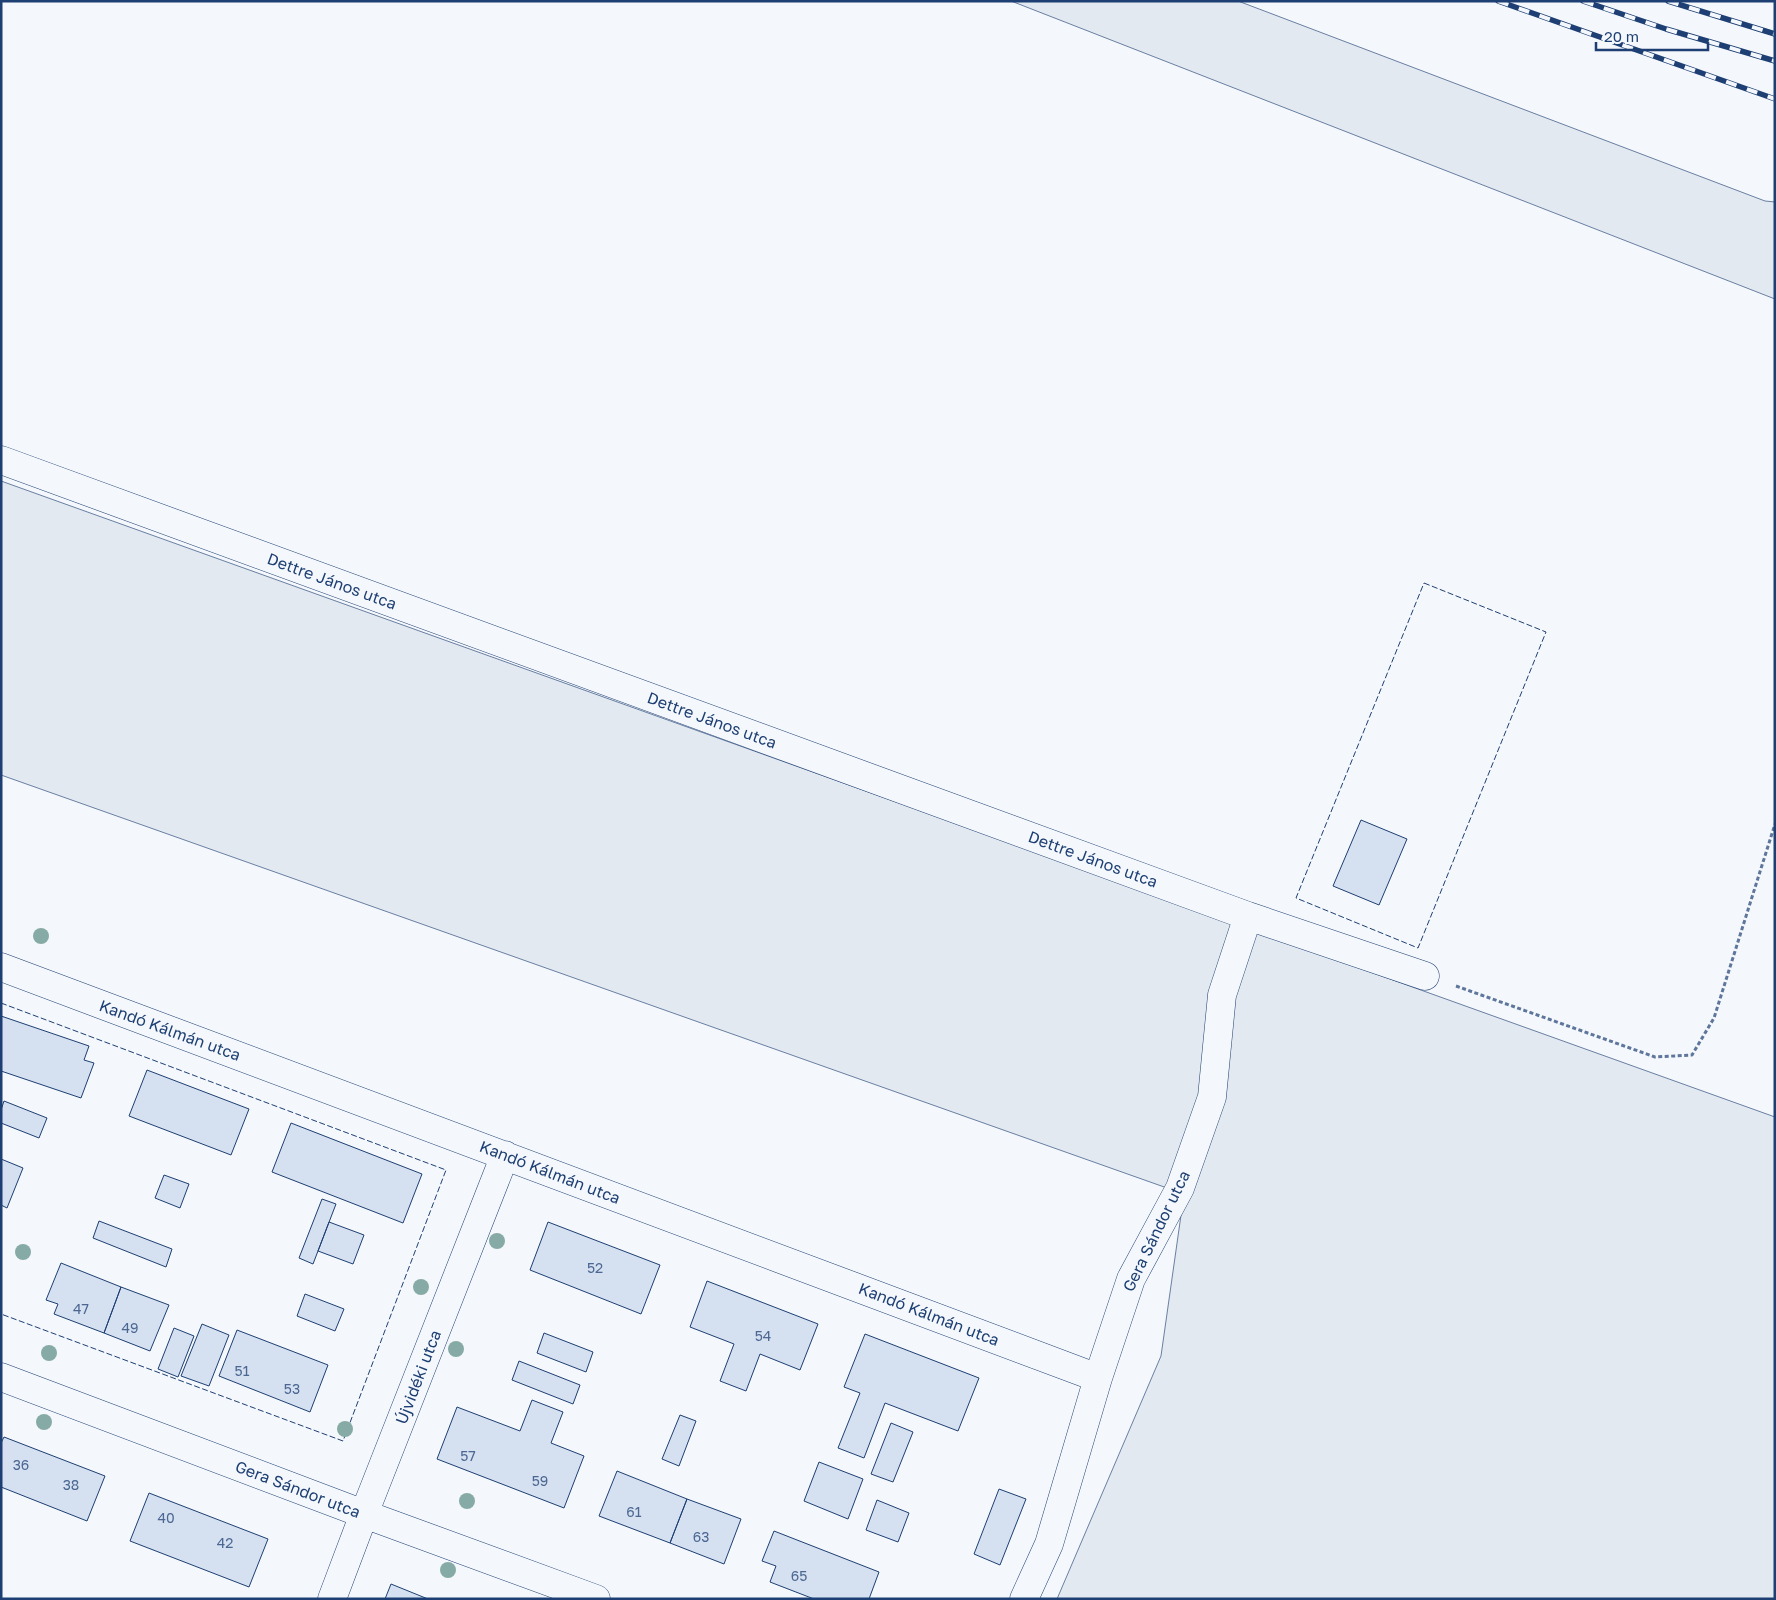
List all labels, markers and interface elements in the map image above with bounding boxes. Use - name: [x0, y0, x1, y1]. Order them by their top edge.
- scale bar: [1596, 20, 1708, 52]
- text: 20 m: [1604, 27, 1639, 45]
- street label: Dettre János utca: [265, 548, 399, 614]
- street label: Dettre János utca: [645, 687, 779, 753]
- street label: Dettre János utca: [1026, 826, 1160, 892]
- street label: Kandó Kálmán utca: [97, 995, 243, 1065]
- street label: Kandó Kálmán utca: [477, 1136, 623, 1208]
- street label: Gera Sándor utca: [1118, 1167, 1194, 1295]
- house number: 52: [587, 1259, 603, 1276]
- street label: Kandó Kálmán utca: [856, 1278, 1002, 1350]
- house number: 47: [73, 1300, 89, 1317]
- house number: 49: [121, 1319, 139, 1336]
- street label: Újvidéki utca: [391, 1327, 445, 1427]
- house number: 54: [755, 1327, 771, 1344]
- house number: 51: [235, 1362, 250, 1379]
- house number: 53: [284, 1380, 300, 1397]
- house number: 57: [460, 1447, 476, 1464]
- house number: 36: [13, 1456, 29, 1473]
- street label: Gera Sándor utca: [233, 1456, 363, 1522]
- house number: 59: [532, 1472, 548, 1489]
- house number: 38: [63, 1476, 79, 1493]
- house number: 61: [626, 1503, 642, 1520]
- house number: 40: [157, 1509, 175, 1526]
- house number: 63: [693, 1528, 709, 1545]
- house number: 42: [217, 1534, 233, 1551]
- house number: 65: [791, 1567, 807, 1584]

